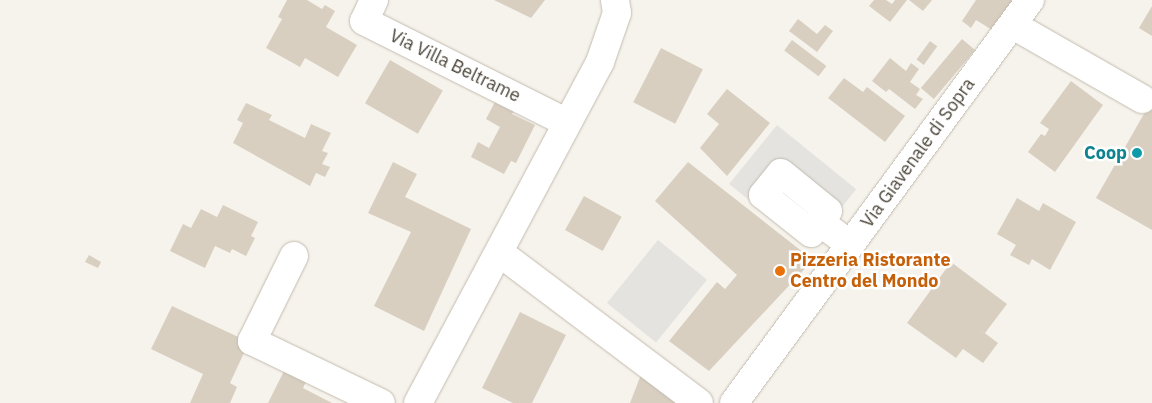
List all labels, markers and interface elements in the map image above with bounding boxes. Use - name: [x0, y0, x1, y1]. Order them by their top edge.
- street label: Via Villa Beltrame: [386, 25, 524, 107]
- street label: Via Giavenale di Sopra: [856, 74, 980, 232]
- place label: Coop: [1084, 142, 1127, 164]
- marker: Coop: [1131, 147, 1143, 159]
- place label: Pizzeria Ristorante Centro del Mondo: [790, 250, 951, 292]
- marker: Pizzeria Ristorante Centro del Mondo: [774, 265, 786, 277]

